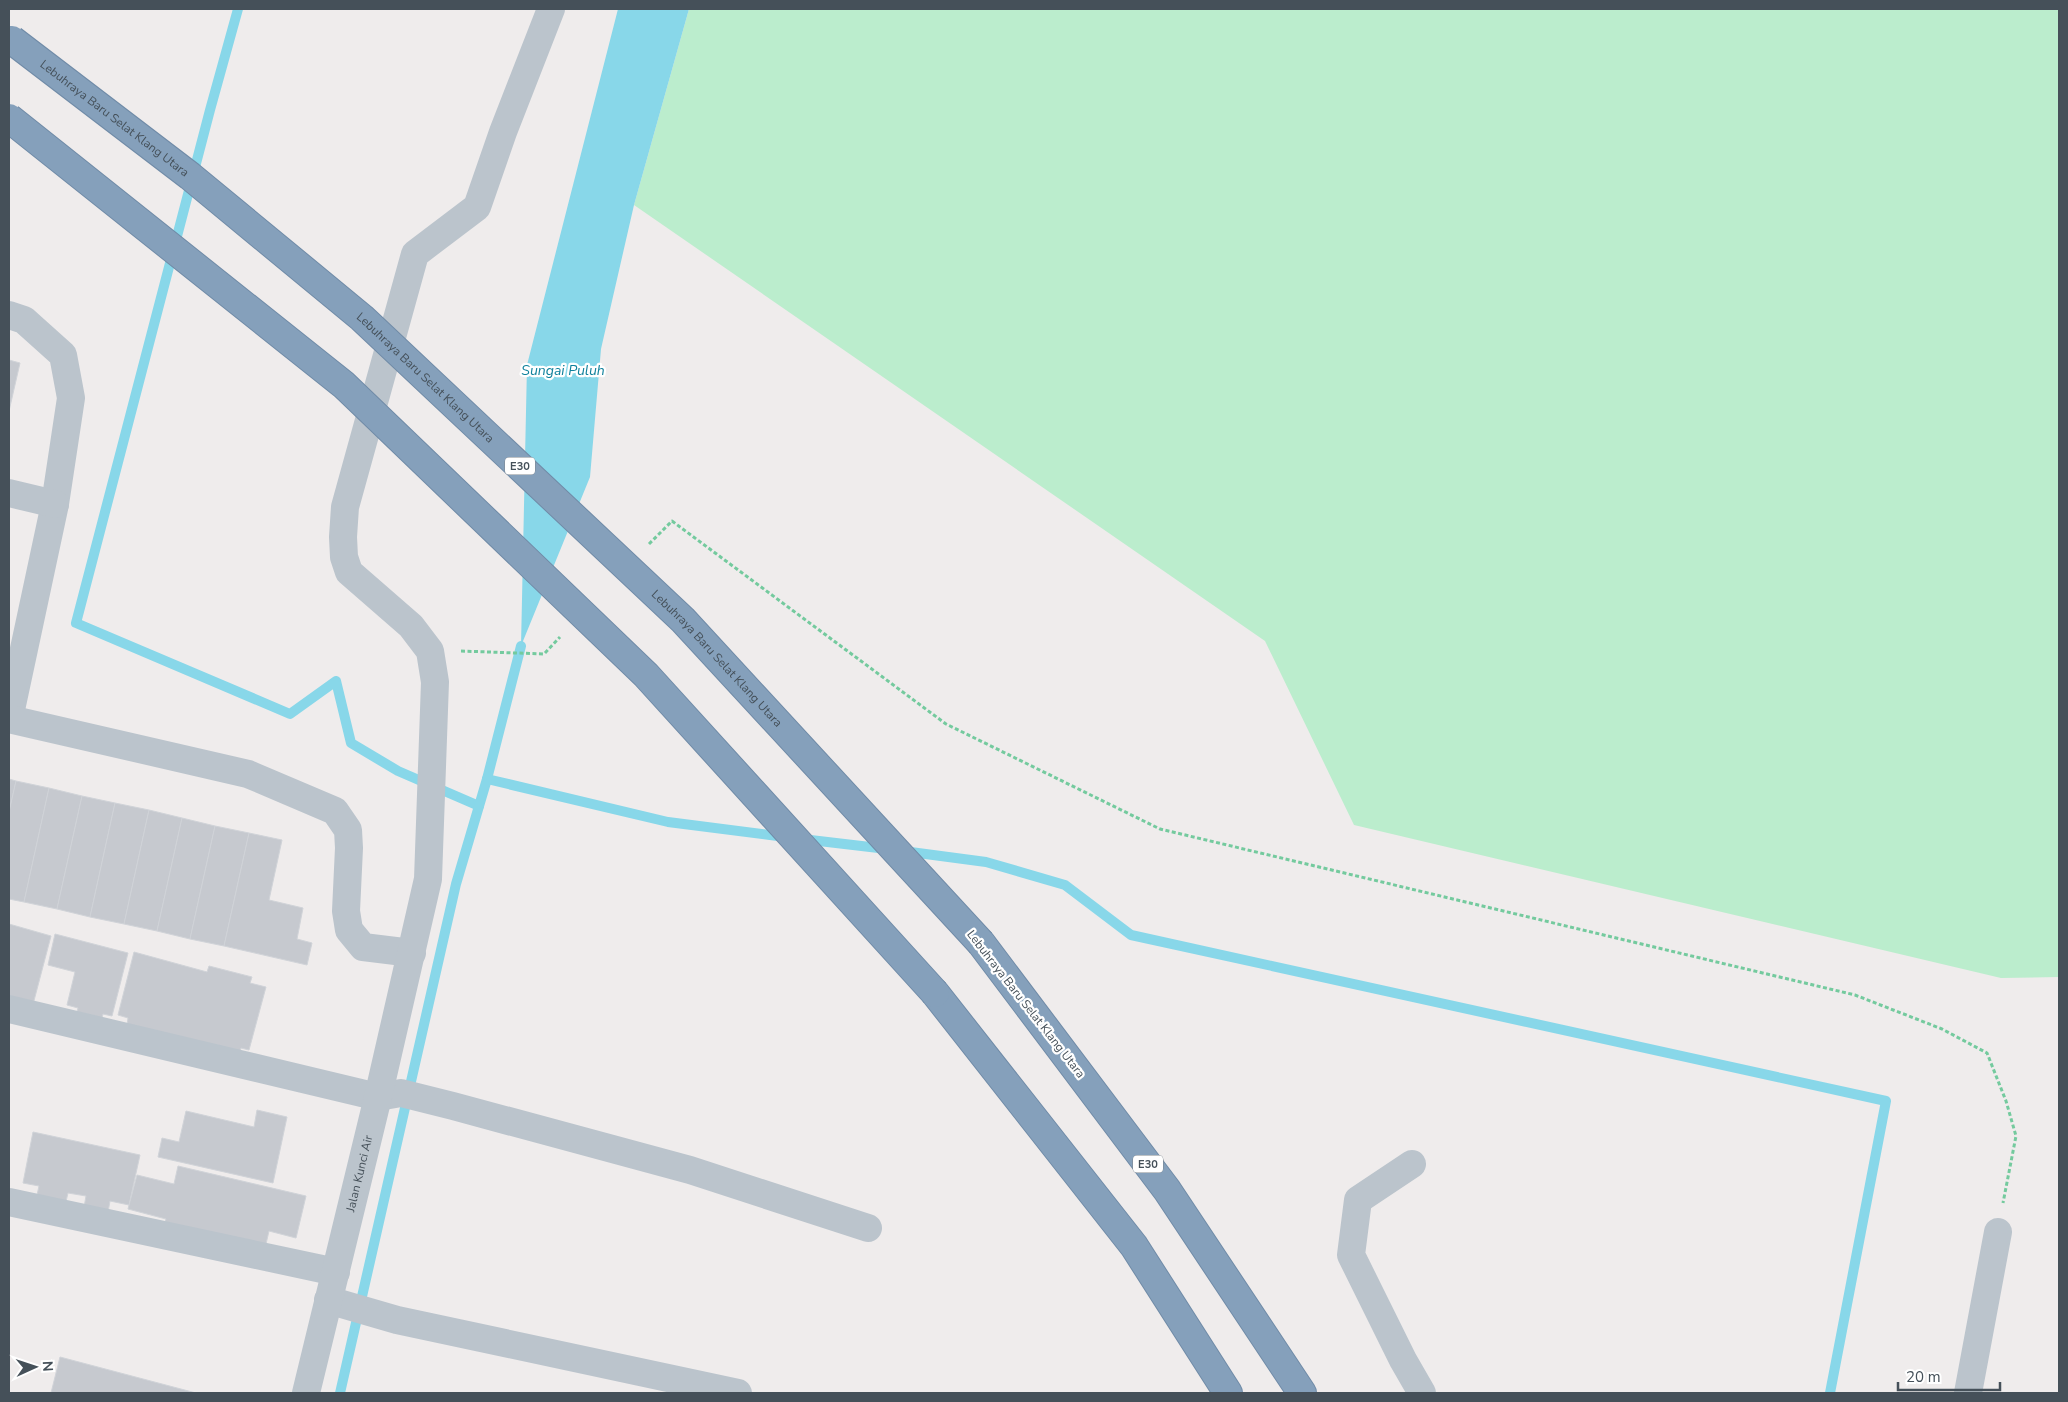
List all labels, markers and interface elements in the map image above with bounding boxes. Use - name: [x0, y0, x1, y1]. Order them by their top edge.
- street label: Lebuhraya Baru Selat Klang Utara: [37, 56, 192, 180]
- street label: Lebuhraya Baru Selat Klang Utara: [353, 309, 498, 446]
- water label: Sungai Puluh: [521, 361, 605, 380]
- road number: E30: [505, 458, 535, 474]
- street label: Lebuhraya Baru Selat Klang Utara: [648, 586, 786, 731]
- street label: Lebuhraya Baru Selat Klang Utara: [963, 927, 1089, 1081]
- street label: Jalan Kunci Air: [342, 1133, 377, 1214]
- road number: E30: [1133, 1156, 1163, 1172]
- north arrow: [10, 1342, 60, 1392]
- scale bar: [1898, 1360, 2000, 1392]
- text: N: [38, 1361, 57, 1372]
- text: 20 m: [1906, 1367, 1941, 1387]

